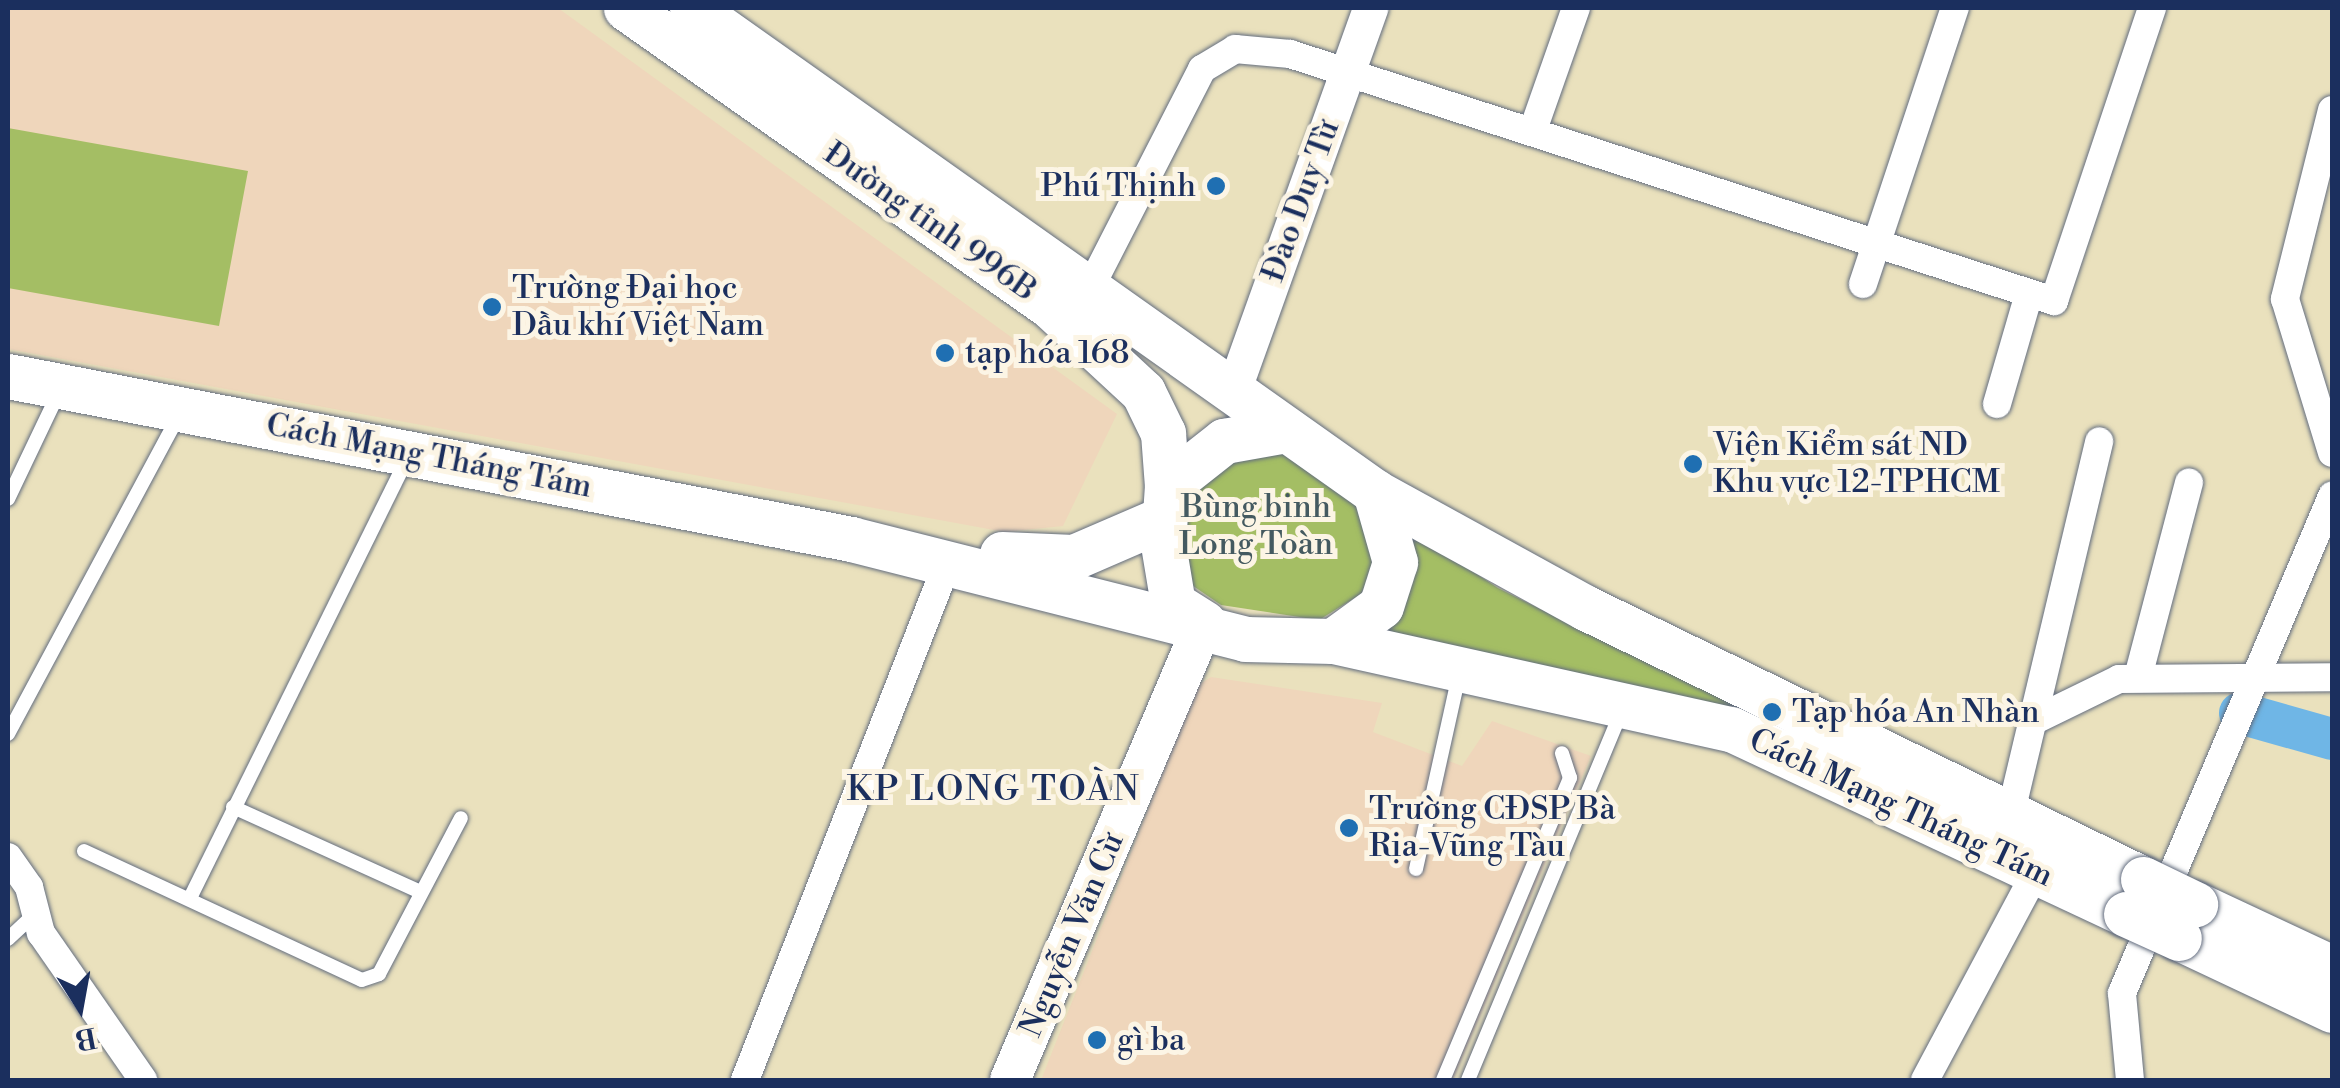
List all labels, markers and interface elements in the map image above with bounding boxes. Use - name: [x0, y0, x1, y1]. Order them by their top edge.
- street label: Đào Duy Từ: [1254, 115, 1348, 287]
- street label: Đường tỉnh 996B: [816, 134, 1044, 310]
- place label: Phú Thịnh: [1041, 167, 1196, 205]
- marker: Phú Thịnh: [1205, 175, 1227, 197]
- place label: Trường Đại học Dầu khí Việt Nam: [512, 270, 764, 345]
- marker: Trường Đại học Dầu khí Việt Nam: [481, 296, 503, 318]
- place label: tạp hóa 168: [965, 334, 1130, 372]
- marker: tạp hóa 168: [934, 342, 956, 364]
- street label: Cách Mạng Tháng Tám: [263, 406, 595, 506]
- place label: Viện Kiểm sát ND Khu vực 12-TPHCM: [1713, 427, 2000, 502]
- marker: Viện Kiểm sát ND Khu vực 12-TPHCM: [1682, 453, 1704, 475]
- park label: Bùng binh Long Toàn: [1179, 489, 1333, 564]
- place label: Tạp hóa An Nhàn: [1792, 693, 2040, 731]
- marker: Tạp hóa An Nhàn: [1761, 701, 1783, 723]
- street label: Cách Mạng Tháng Tám: [1743, 721, 2059, 895]
- district label: KP LONG TOÀN: [846, 769, 1142, 811]
- place label: Trường CĐSP Bà Rịa-Vũng Tàu: [1369, 791, 1616, 866]
- marker: Trường CĐSP Bà Rịa-Vũng Tàu: [1338, 817, 1360, 839]
- street label: Nguyễn Văn Cừ: [1012, 827, 1132, 1043]
- north arrow: [30, 958, 130, 1058]
- text: B: [72, 1019, 99, 1057]
- place label: gì ba: [1117, 1021, 1185, 1059]
- marker: gì ba: [1086, 1029, 1108, 1051]

